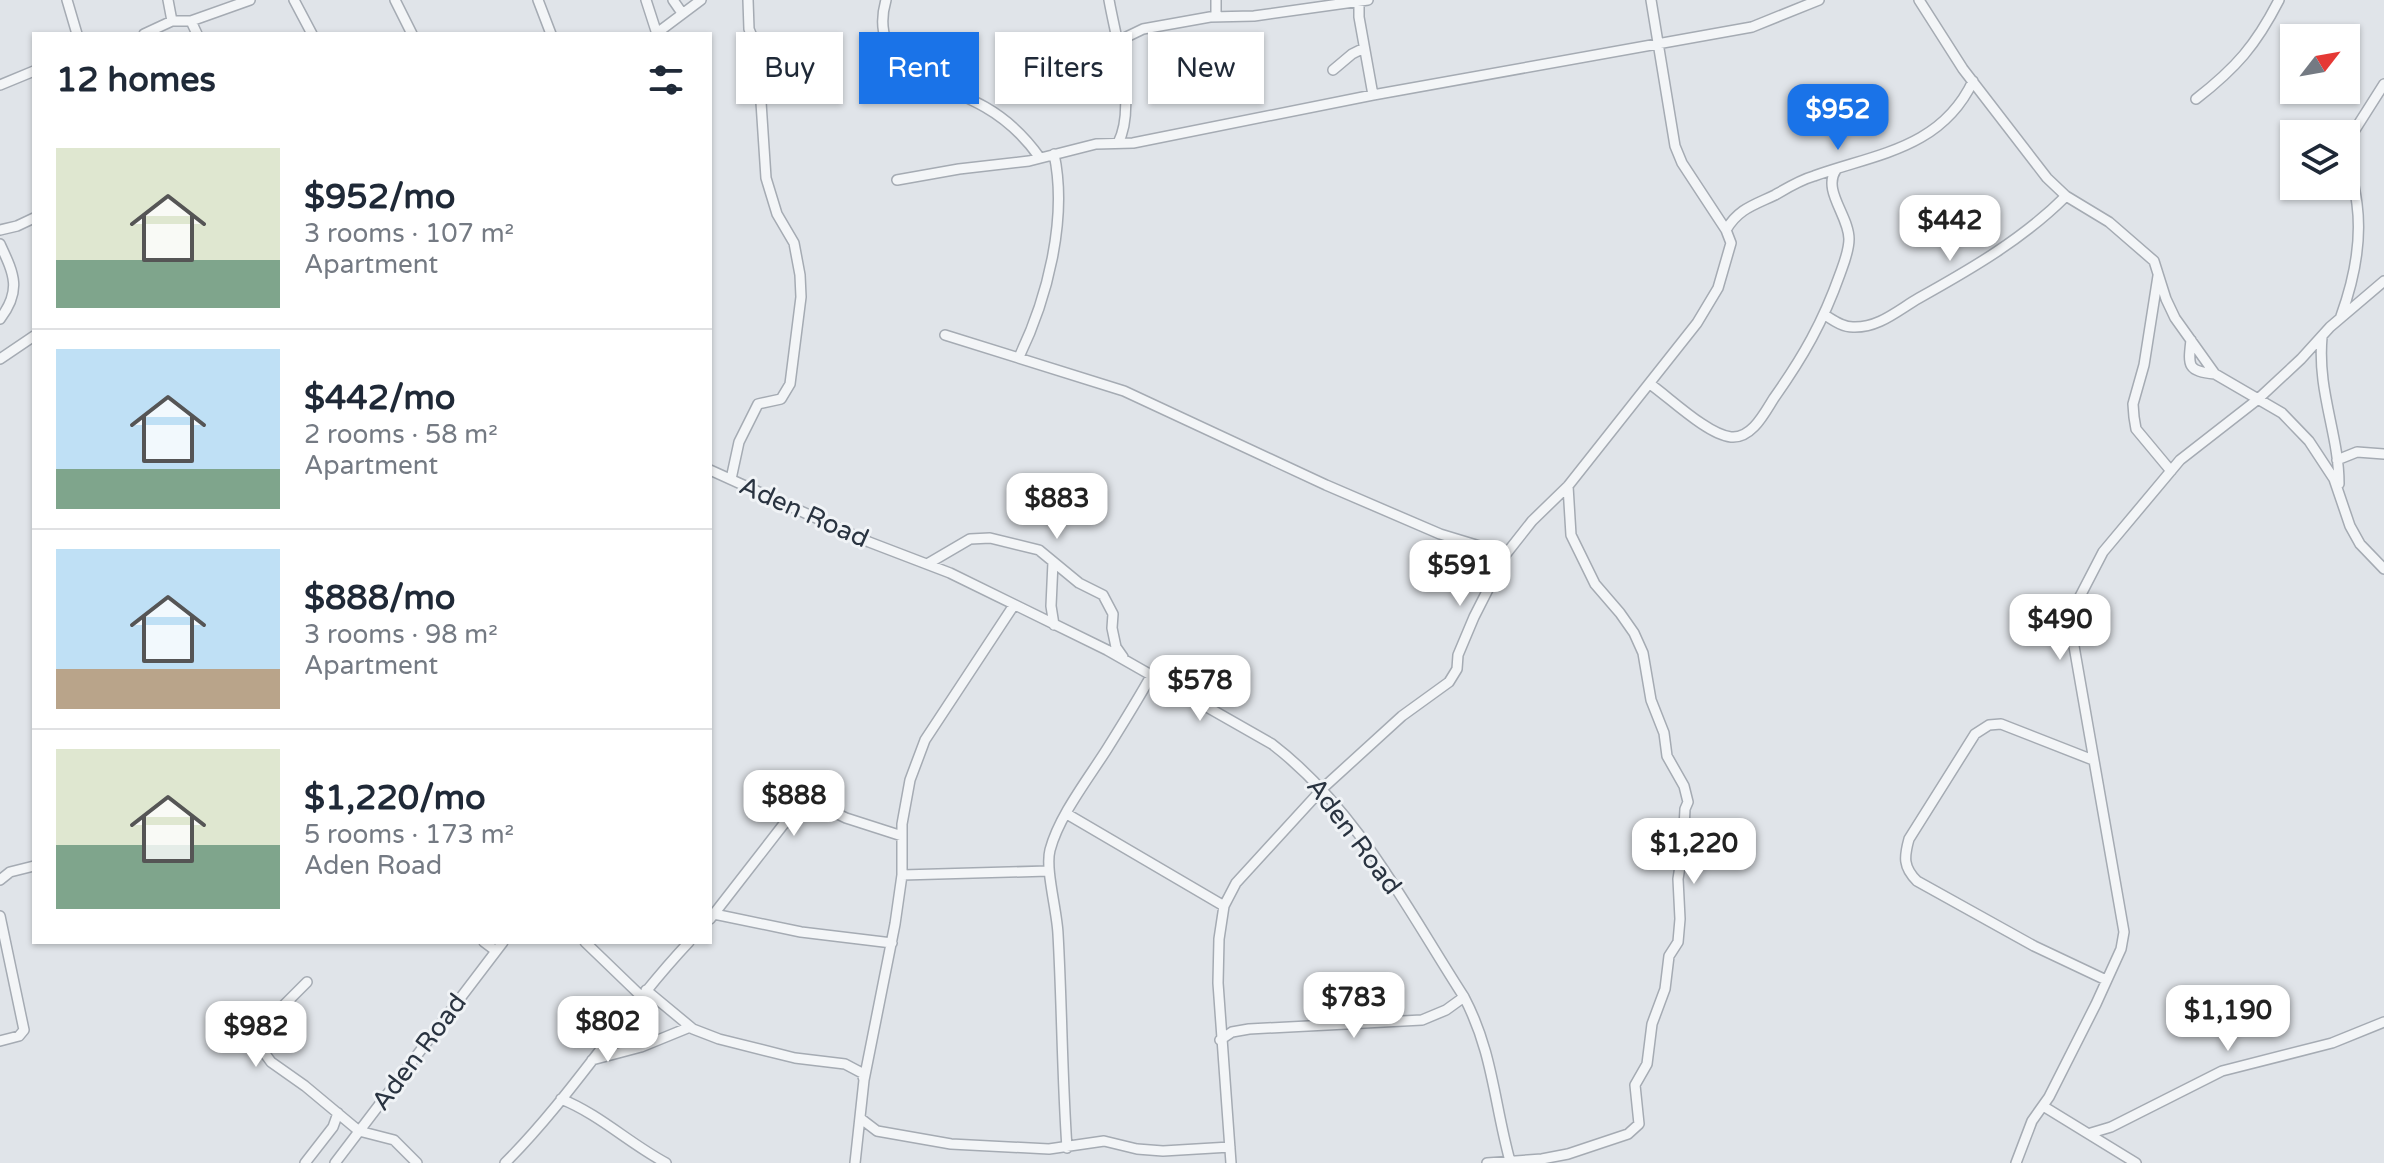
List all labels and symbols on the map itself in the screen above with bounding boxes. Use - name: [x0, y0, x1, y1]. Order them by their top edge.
- north arrow: [2280, 24, 2360, 104]
- pin: $952: [1791, 84, 1885, 152]
- pin: $442: [1903, 195, 1997, 263]
- street label: Aden Road: [735, 470, 873, 554]
- pin: $883: [1010, 473, 1104, 541]
- pin: $591: [1413, 540, 1507, 608]
- pin: $490: [2013, 594, 2107, 662]
- pin: $578: [1153, 655, 1247, 723]
- pin: $888: [747, 770, 841, 838]
- street label: Aden Road: [1300, 772, 1408, 900]
- pin: $1,220: [1629, 818, 1759, 886]
- pin: $783: [1307, 972, 1401, 1040]
- pin: $1,190: [2163, 985, 2293, 1053]
- street label: Aden Road: [365, 988, 473, 1116]
- pin: $802: [561, 996, 655, 1064]
- pin: $982: [209, 1001, 303, 1069]

